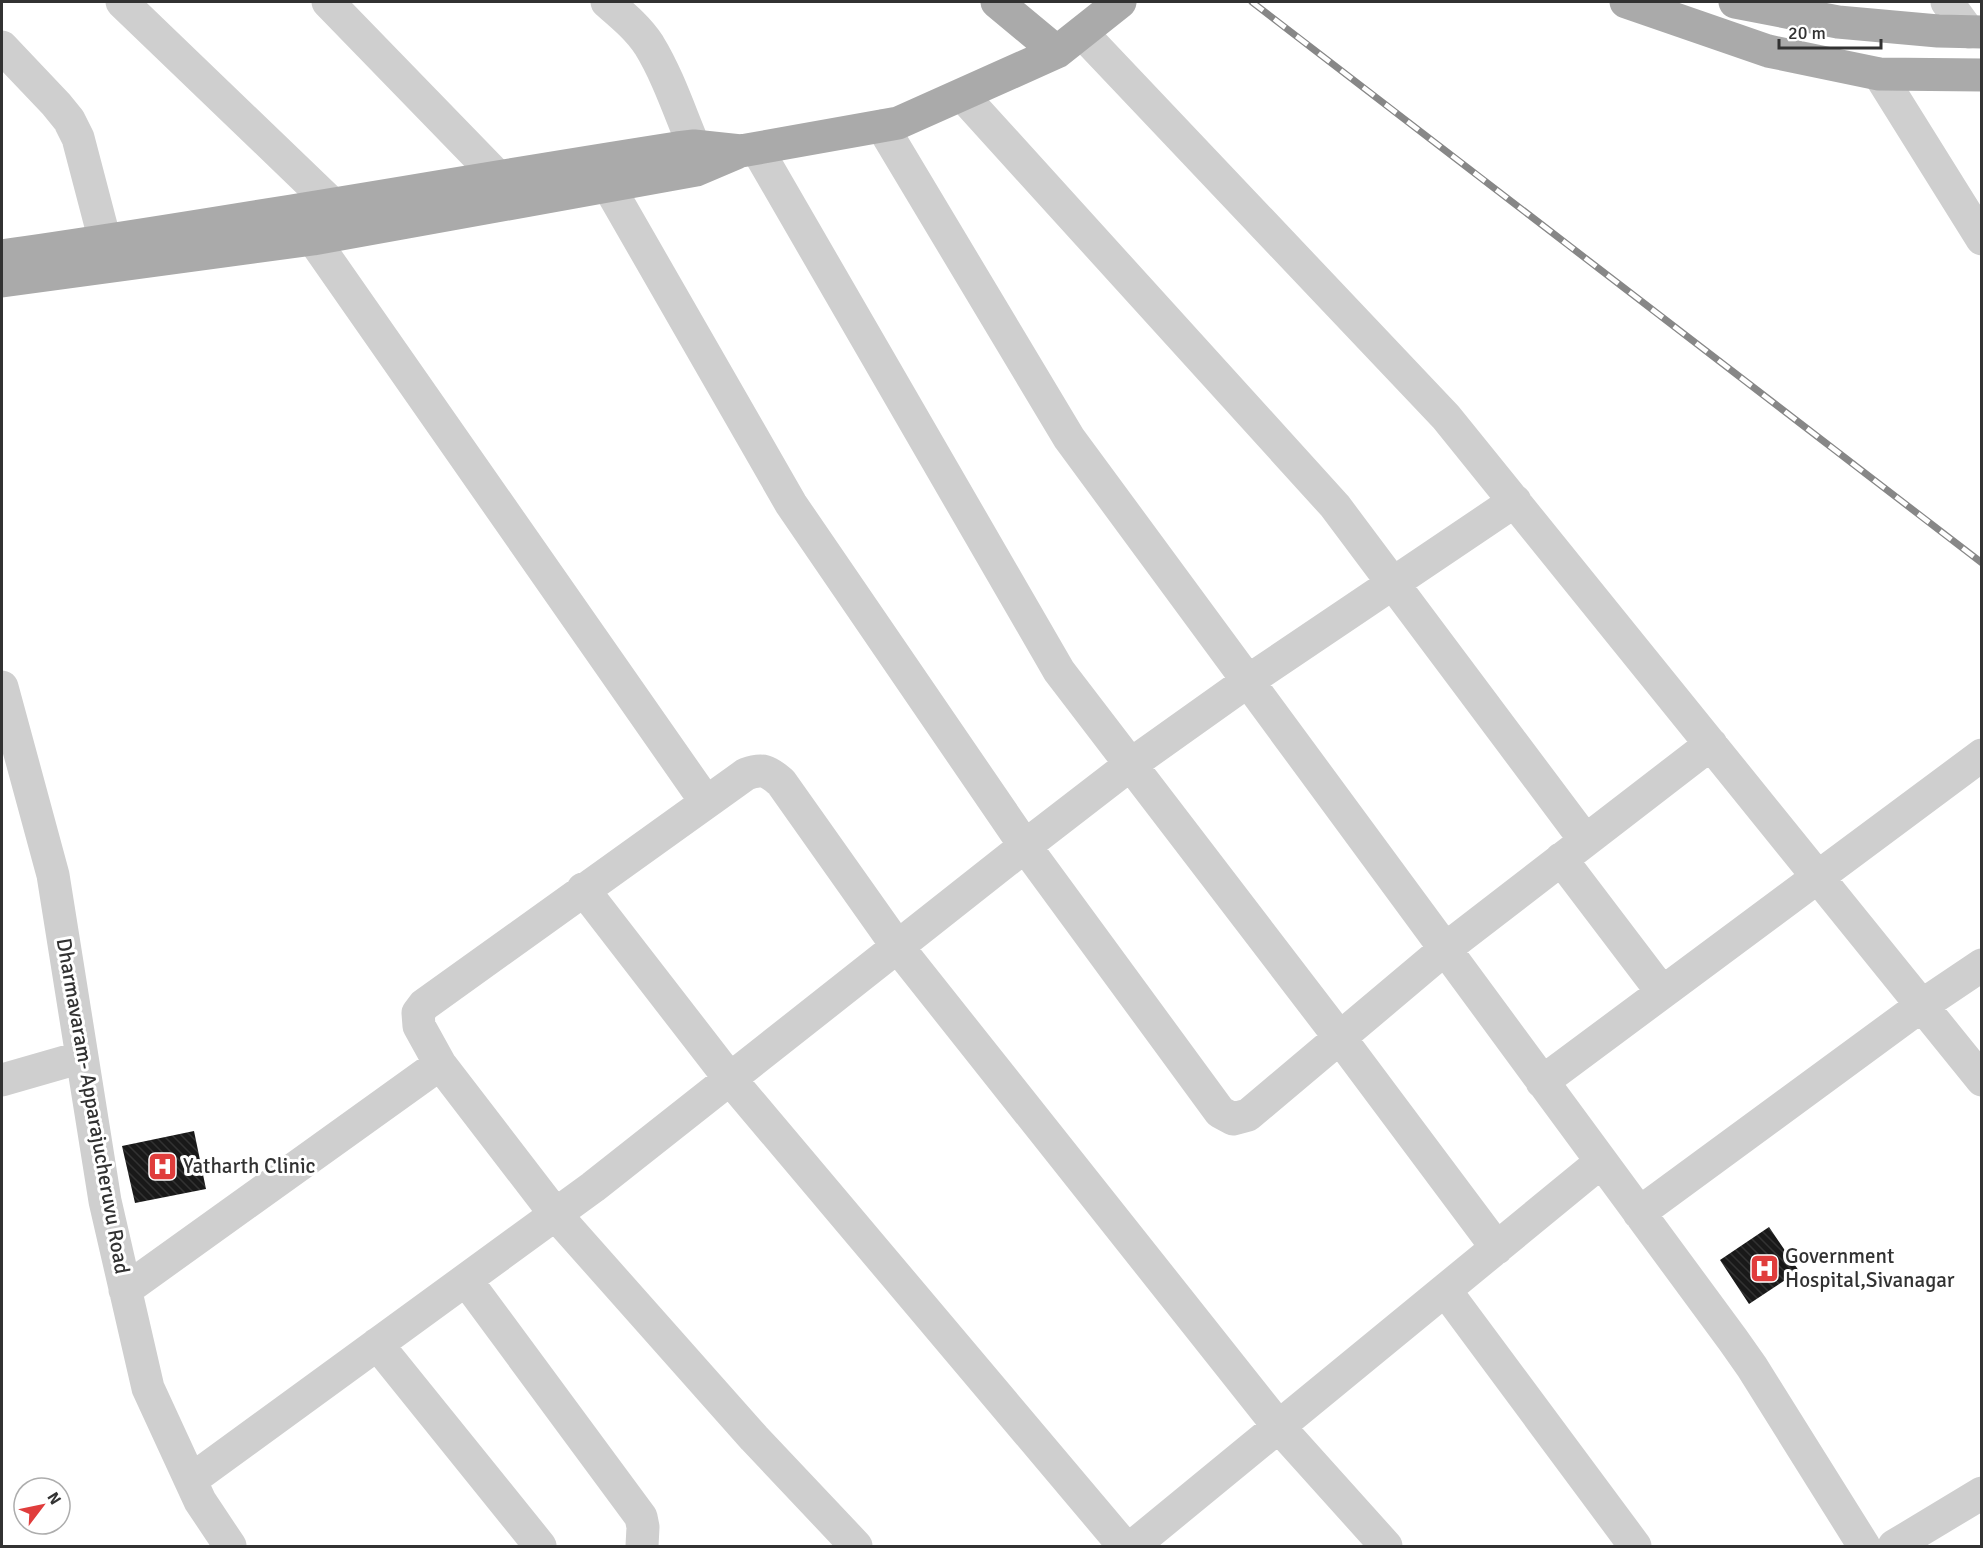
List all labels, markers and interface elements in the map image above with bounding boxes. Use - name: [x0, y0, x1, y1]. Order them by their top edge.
- scale bar: [1779, 12, 1881, 50]
- text: 20 m: [1788, 22, 1826, 44]
- street label: Dharmavaram- Apparajucheruvu Road: [51, 936, 135, 1276]
- hospital icon: Yatharth Clinic: [146, 1150, 178, 1182]
- place label: Yatharth Clinic: [183, 1153, 316, 1179]
- place label: Government Hospital,Sivanagar: [1785, 1243, 1955, 1293]
- hospital icon: Government Hospital,Sivanagar: [1748, 1252, 1780, 1284]
- north arrow: [12, 1476, 72, 1536]
- text: N: [42, 1489, 65, 1509]

